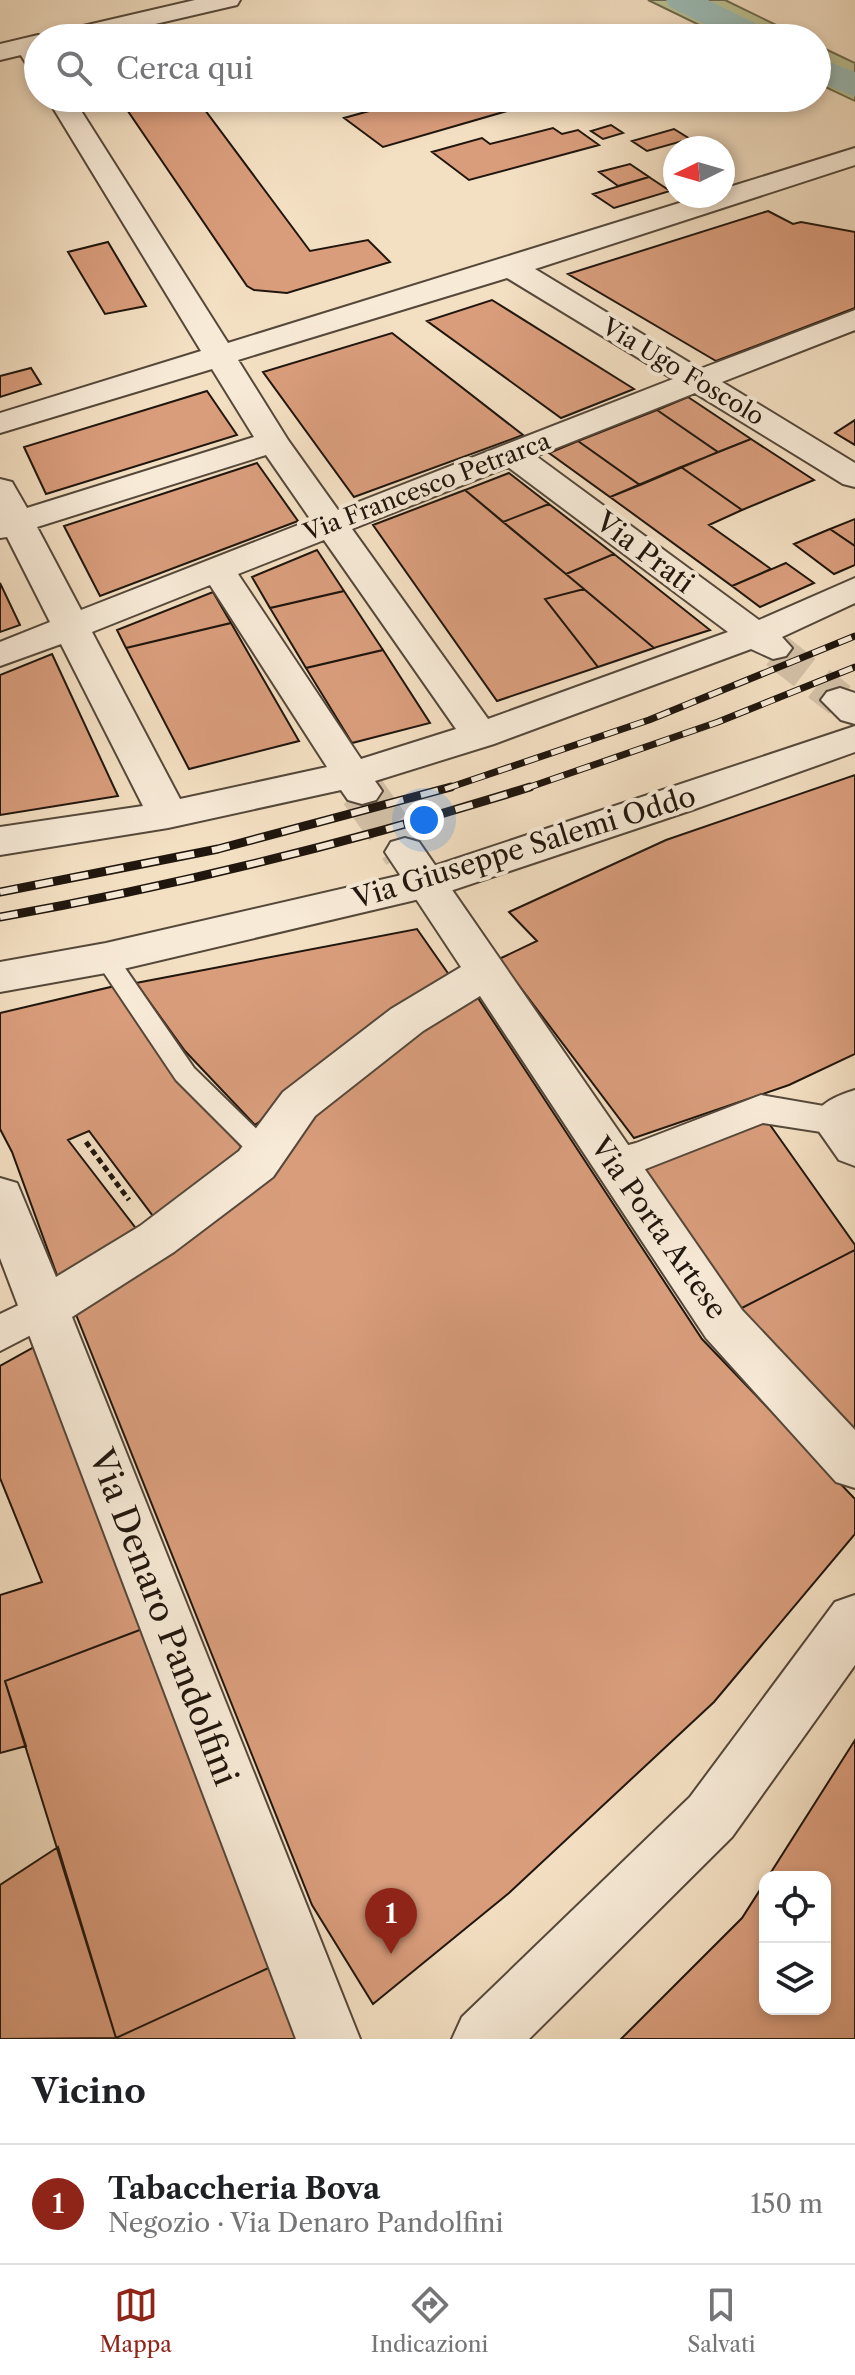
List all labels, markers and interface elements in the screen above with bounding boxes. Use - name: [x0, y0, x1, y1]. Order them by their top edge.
- search box: [24, 24, 831, 112]
- icon: search: [52, 46, 96, 90]
- text: Cerca qui: [116, 50, 253, 87]
- north arrow: [663, 136, 735, 208]
- street label: Via Ugo Foscolo: [596, 311, 769, 431]
- street label: Via Francesco Petrarca: [299, 426, 554, 547]
- street label: Via Prati: [588, 504, 701, 600]
- street label: Via Giuseppe Salemi Oddo: [348, 779, 699, 916]
- your location: [404, 800, 444, 840]
- street label: Via Porta Artese: [583, 1130, 734, 1325]
- street label: Via Denaro Pandolfini: [80, 1442, 248, 1791]
- map controls: [759, 1871, 831, 2015]
- button: locate: [759, 1871, 831, 1943]
- pin: 1: [365, 1888, 417, 1954]
- button: layers: [759, 1943, 831, 2015]
- text: Vicino: [32, 2070, 146, 2112]
- text: Tabaccheria Bova: [108, 2170, 380, 2207]
- text: 1: [52, 2188, 64, 2220]
- text: 150 m: [750, 2188, 823, 2220]
- text: Negozio · Via Denaro Pandolfini: [108, 2207, 503, 2239]
- tab: Mappa: [99, 2283, 172, 2358]
- tab: Indicazioni: [371, 2283, 488, 2358]
- tab: Salvati: [687, 2283, 755, 2358]

